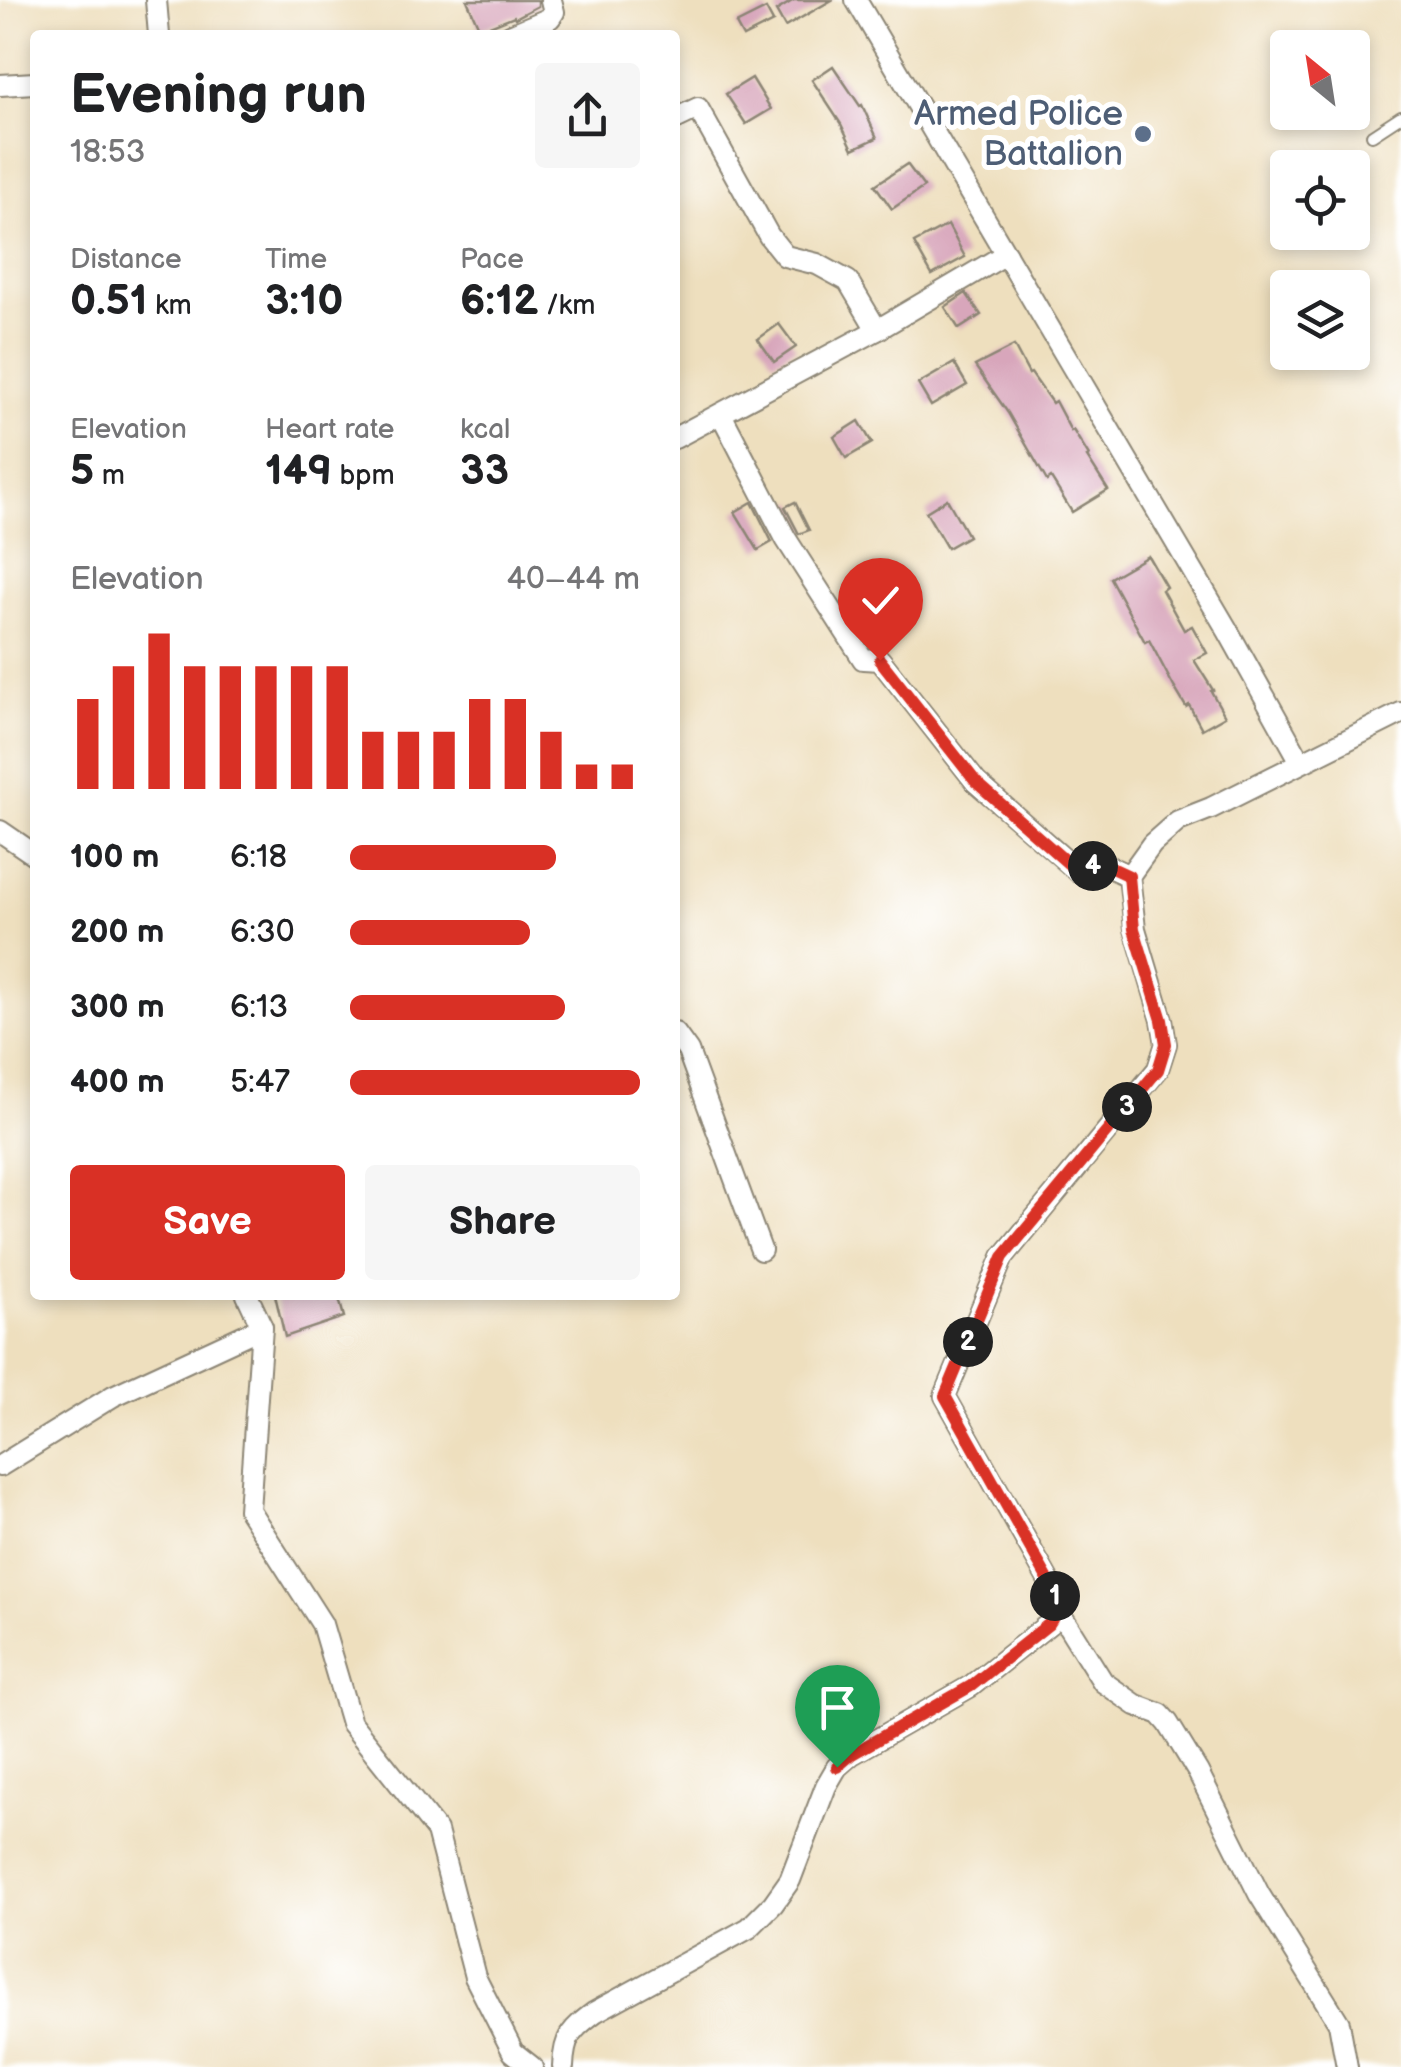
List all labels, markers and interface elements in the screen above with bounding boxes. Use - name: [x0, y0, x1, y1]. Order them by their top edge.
- north arrow: [1270, 30, 1370, 130]
- map controls: [1270, 30, 1370, 370]
- text: Evening run: [70, 62, 367, 129]
- button: share: [535, 63, 640, 168]
- place label: Armed Police Battalion: [914, 93, 1123, 176]
- marker: Armed Police Battalion: [1132, 123, 1154, 145]
- text: 18:53: [70, 133, 146, 172]
- button: locate: [1270, 150, 1370, 250]
- text: Distance: [70, 243, 182, 276]
- text: Time: [265, 243, 327, 276]
- text: Pace: [460, 243, 524, 276]
- button: layers: [1270, 270, 1370, 370]
- text: 0.51: [70, 276, 147, 327]
- text: 3:10: [265, 276, 343, 327]
- text: 6:12: [460, 276, 538, 327]
- text: km: [147, 289, 192, 322]
- text: /km: [538, 289, 595, 322]
- text: Elevation: [70, 413, 187, 446]
- text: Heart rate: [265, 413, 394, 446]
- text: kcal: [460, 413, 510, 446]
- text: 5: [70, 446, 94, 497]
- text: 149: [265, 446, 332, 497]
- text: 33: [460, 446, 509, 497]
- text: m: [94, 459, 125, 492]
- text: bpm: [332, 459, 395, 492]
- pin: [838, 558, 923, 661]
- text: Elevation: [70, 560, 203, 599]
- text: 40–44 m: [506, 560, 640, 599]
- icon: check: [853, 573, 908, 628]
- text: 100 m: [70, 838, 159, 877]
- text: 6:18: [230, 838, 287, 877]
- pin: 4: [1068, 841, 1118, 891]
- text: 4: [1085, 849, 1101, 882]
- text: 200 m: [70, 913, 164, 952]
- text: 6:30: [230, 913, 295, 952]
- text: 300 m: [70, 988, 165, 1027]
- text: 6:13: [230, 988, 288, 1027]
- text: 400 m: [70, 1063, 165, 1102]
- text: 5:47: [230, 1063, 290, 1102]
- pin: 3: [1102, 1082, 1152, 1132]
- text: 3: [1119, 1090, 1135, 1123]
- button: Save: [70, 1165, 345, 1280]
- button: Share: [365, 1165, 640, 1280]
- pin: 2: [943, 1317, 993, 1367]
- text: 2: [960, 1325, 976, 1358]
- pin: 1: [1030, 1571, 1080, 1621]
- text: 1: [1049, 1579, 1061, 1612]
- pin: [795, 1665, 880, 1768]
- icon: arrive: [810, 1680, 865, 1735]

